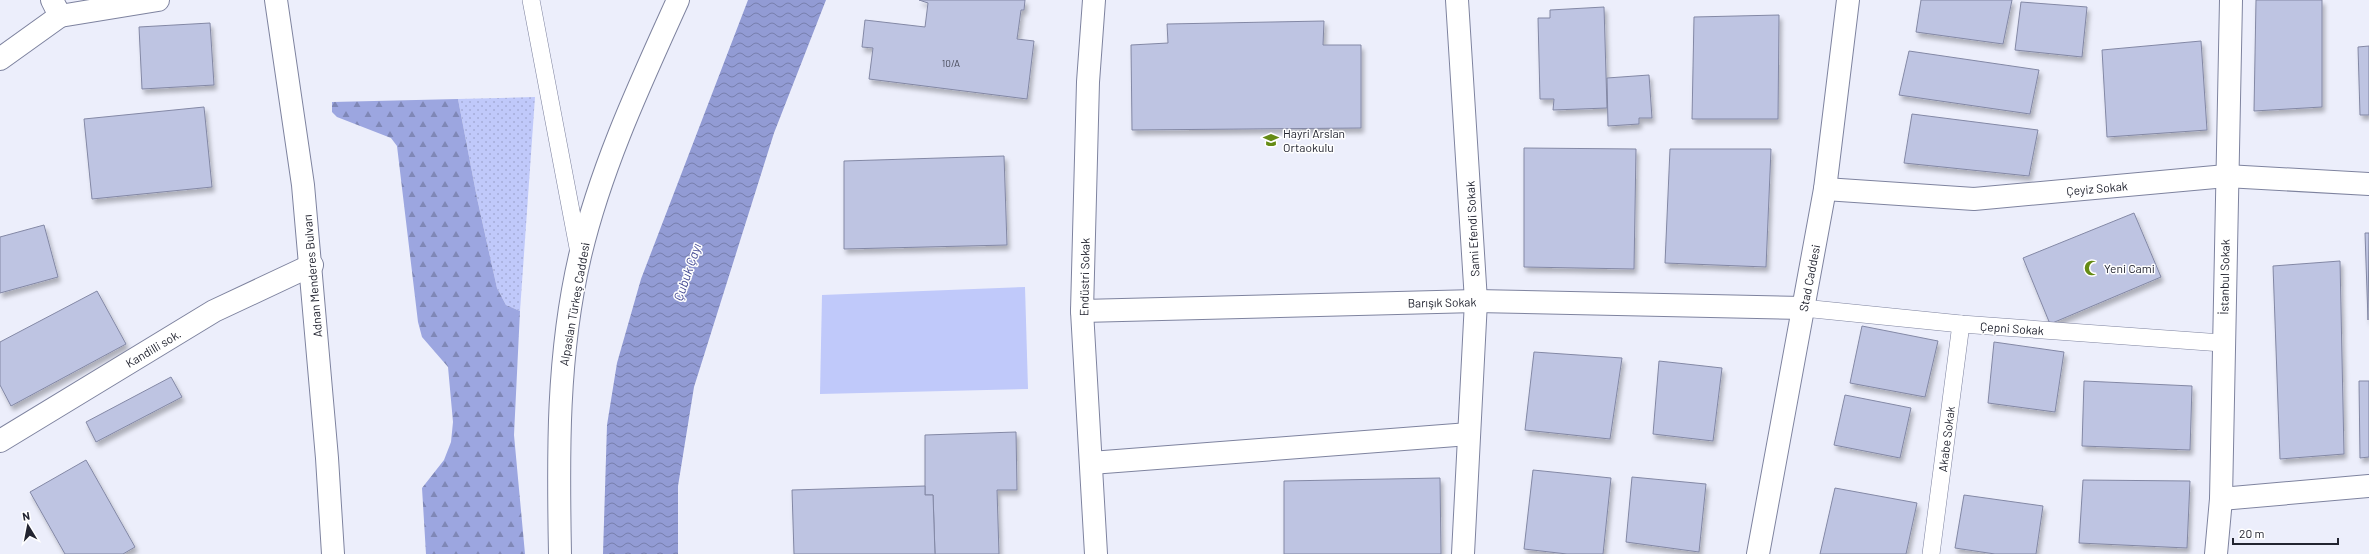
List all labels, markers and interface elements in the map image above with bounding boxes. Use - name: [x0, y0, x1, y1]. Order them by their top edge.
- house number: 10/A: [942, 57, 960, 69]
- place label: Hayri Arslan Ortaokulu: [1283, 126, 1345, 154]
- school or university icon: Hayri Arslan Ortaokulu: [1262, 131, 1280, 149]
- street label: Çeyiz Sokak: [2066, 178, 2128, 198]
- street label: Sami Efendi Sokak: [1463, 181, 1481, 277]
- street label: Adnan Menderes Bulvarı: [300, 214, 324, 338]
- street label: Endüstri Sokak: [1076, 238, 1092, 316]
- street label: İstanbul Sokak: [2216, 239, 2232, 315]
- street label: Alpaslan Türkeş Caddesi: [556, 241, 592, 367]
- water label: Çubuk Çayı: [670, 241, 704, 303]
- street label: Stad Caddesi: [1796, 243, 1822, 313]
- mosque icon: Yeni Cami: [2083, 259, 2101, 277]
- place label: Yeni Cami: [2104, 261, 2155, 275]
- street label: Barışık Sokak: [1407, 294, 1477, 310]
- street label: Çepni Sokak: [1980, 319, 2044, 337]
- street label: Kandilli sok.: [123, 326, 183, 370]
- street label: Akabe Sokak: [1935, 405, 1957, 473]
- north arrow: [8, 506, 48, 546]
- text: N: [21, 509, 31, 523]
- scale bar: [2233, 520, 2338, 546]
- text: 20 m: [2239, 526, 2265, 540]

